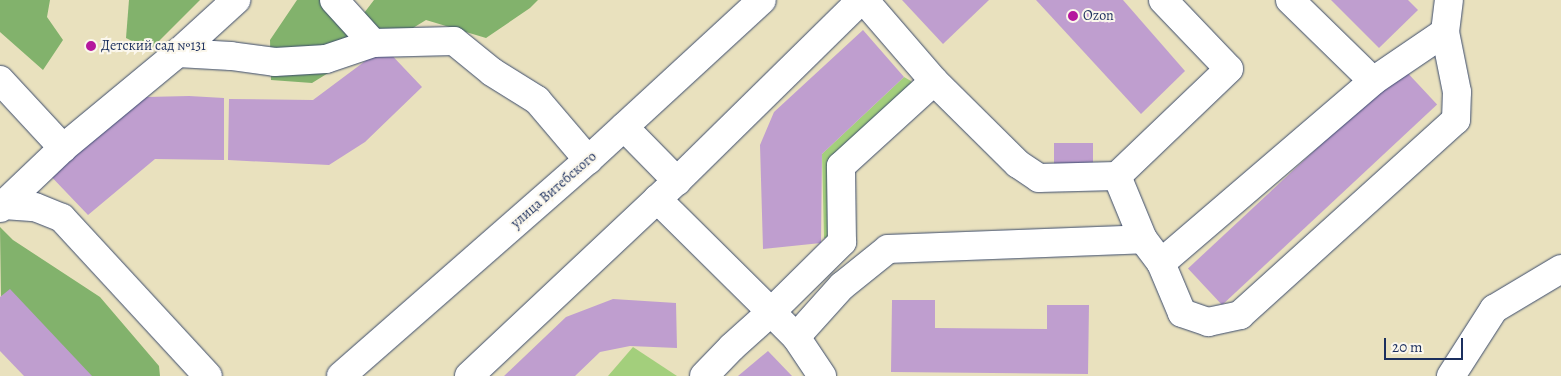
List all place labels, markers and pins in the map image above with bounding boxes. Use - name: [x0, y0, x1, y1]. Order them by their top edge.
- place label: Ozon: [1083, 8, 1114, 24]
- marker: Ozon: [1067, 10, 1079, 22]
- place label: Детский сад №131: [101, 38, 206, 54]
- marker: Детский сад №131: [85, 40, 97, 52]

